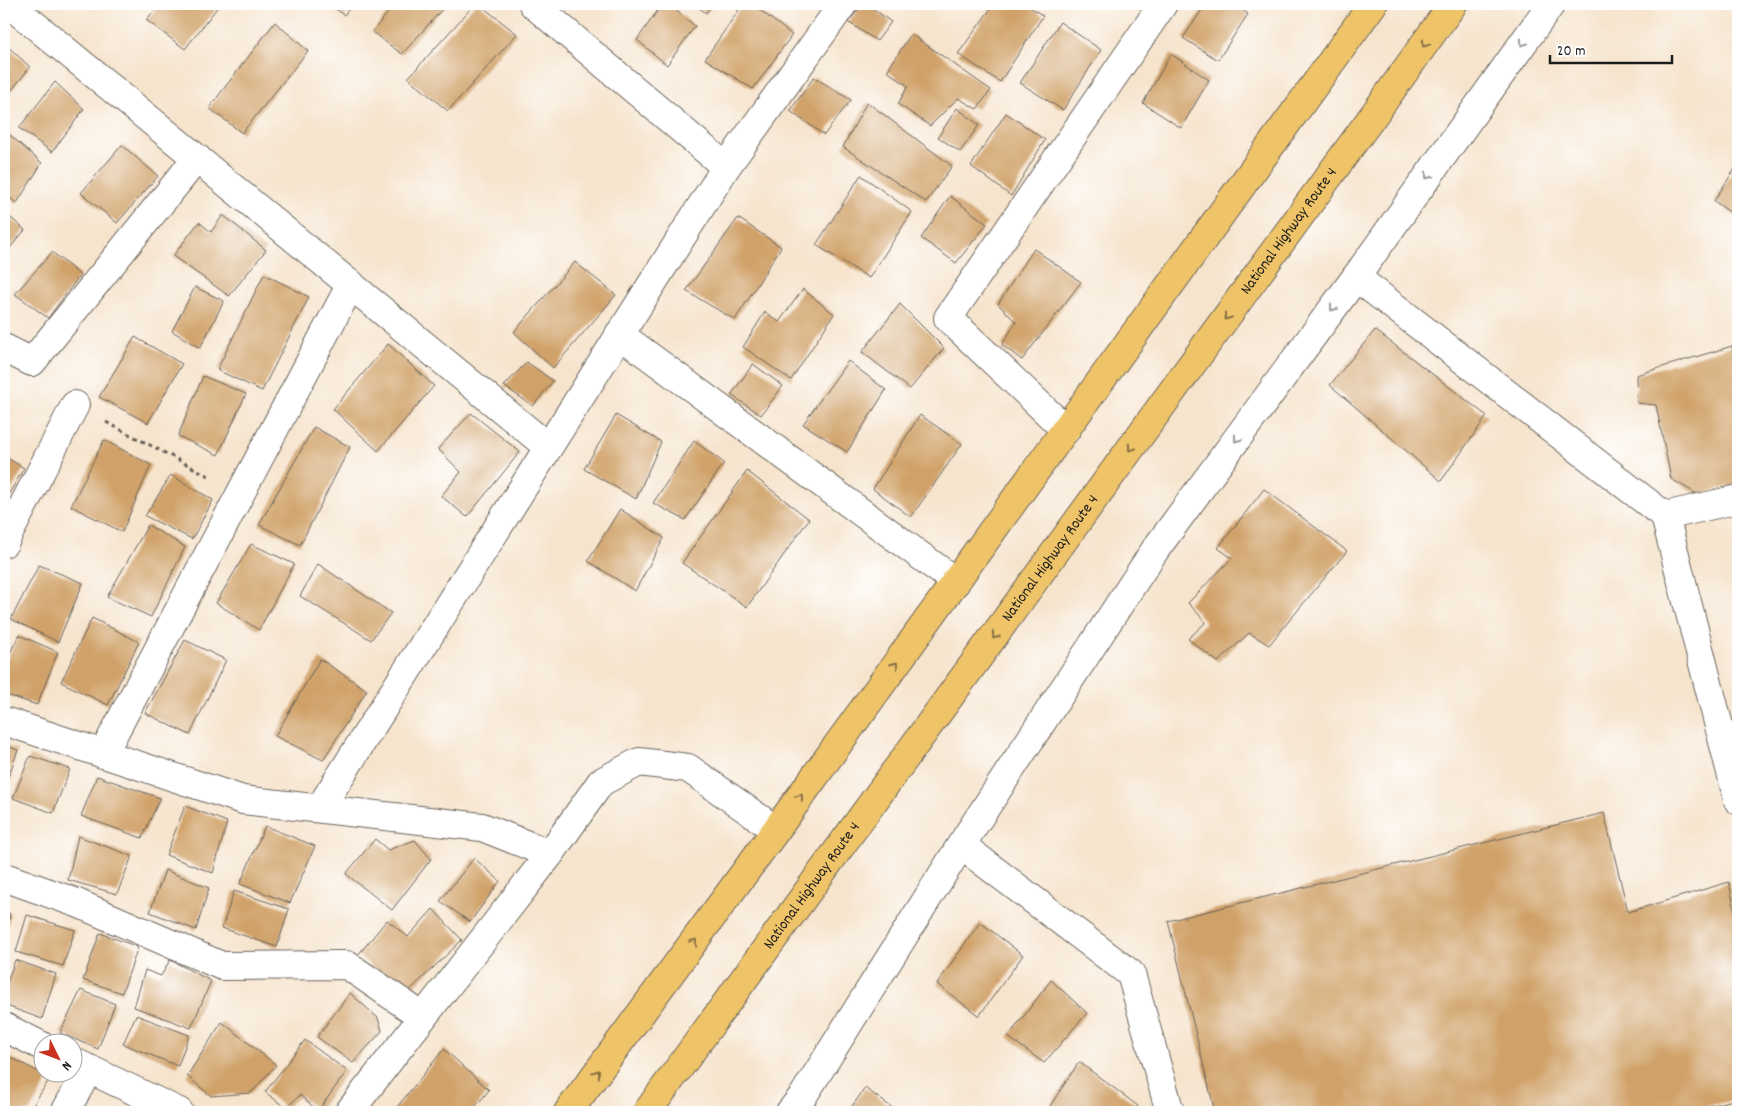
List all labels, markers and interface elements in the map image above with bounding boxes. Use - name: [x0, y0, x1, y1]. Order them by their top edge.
- scale bar: [1550, 32, 1672, 64]
- one-way arrow: [1422, 38, 1431, 47]
- one-way arrow: [1520, 38, 1529, 47]
- text: 20 m: [1557, 41, 1585, 63]
- street label: National Highway Route 4: [1235, 163, 1343, 299]
- one-way arrow: [1425, 170, 1434, 180]
- one-way arrow: [1331, 302, 1339, 311]
- one-way arrow: [1224, 311, 1233, 321]
- one-way arrow: [1234, 433, 1243, 443]
- one-way arrow: [1128, 443, 1138, 452]
- street label: National Highway Route 4: [996, 490, 1105, 627]
- one-way arrow: [992, 630, 1000, 639]
- one-way arrow: [889, 661, 898, 671]
- one-way arrow: [794, 793, 803, 803]
- street label: National Highway Route 4: [758, 817, 866, 954]
- one-way arrow: [688, 939, 696, 948]
- north arrow: [32, 1034, 82, 1084]
- text: N: [56, 1056, 76, 1075]
- one-way arrow: [591, 1069, 600, 1079]

